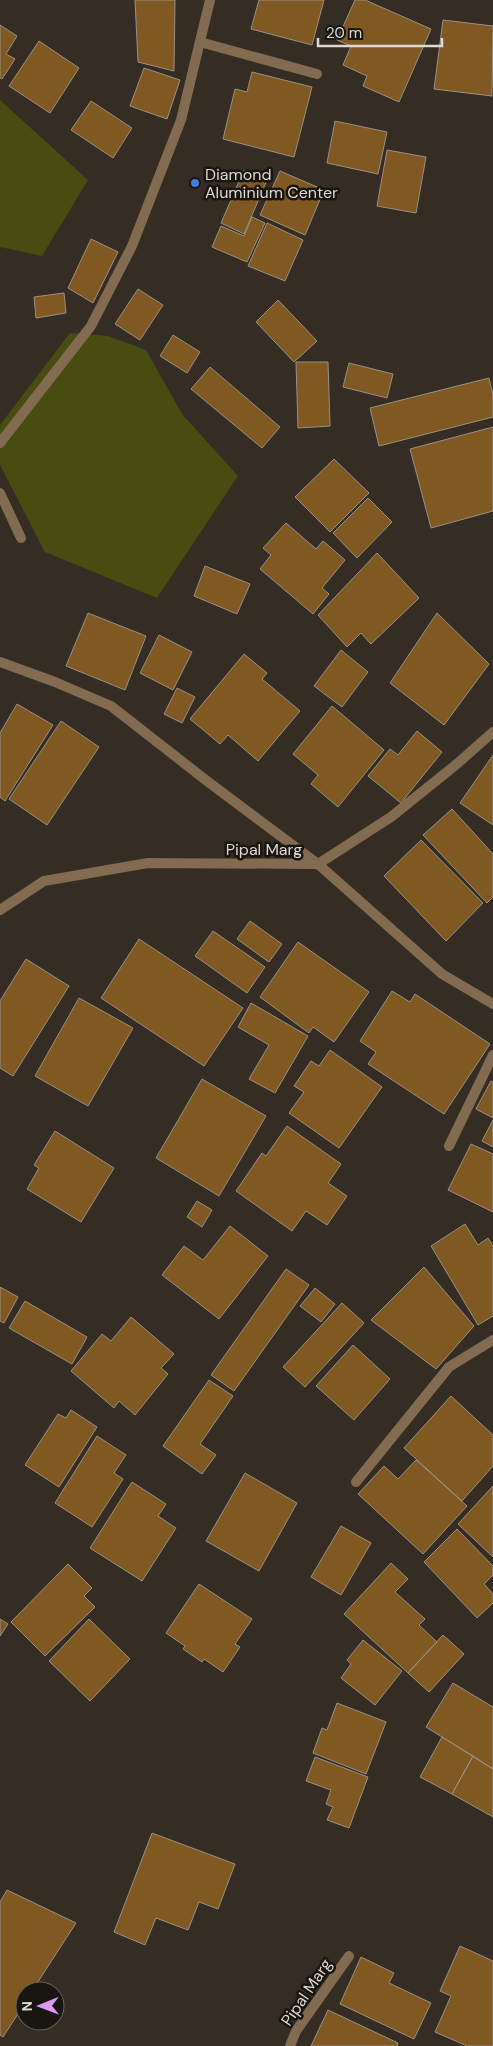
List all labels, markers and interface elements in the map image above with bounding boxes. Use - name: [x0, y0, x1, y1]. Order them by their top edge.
- scale bar: [318, 15, 442, 47]
- text: 20 m: [326, 23, 362, 43]
- place label: Diamond Aluminium Center: [205, 164, 338, 203]
- marker: Diamond Aluminium Center: [189, 177, 201, 189]
- street label: Pipal Marg: [226, 839, 302, 860]
- street label: Pipal Marg: [276, 1955, 337, 2030]
- north arrow: [15, 1981, 65, 2031]
- text: N: [18, 2001, 36, 2011]

